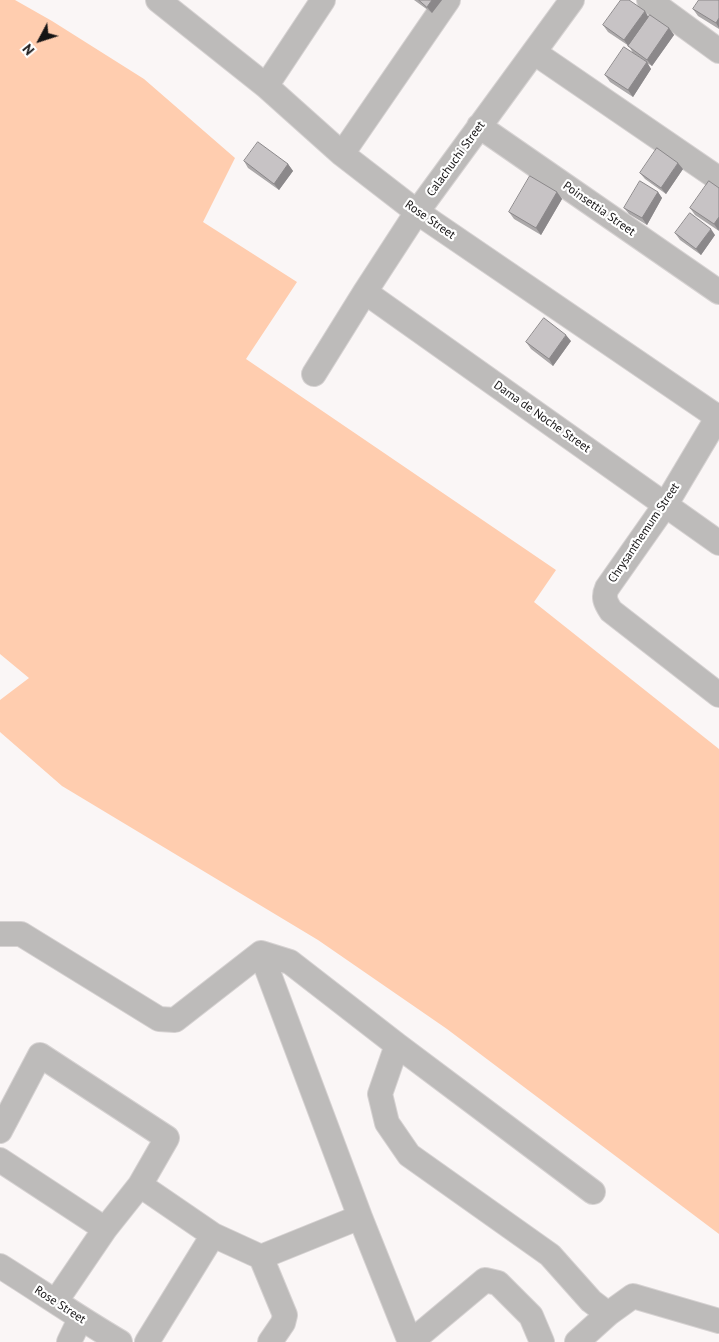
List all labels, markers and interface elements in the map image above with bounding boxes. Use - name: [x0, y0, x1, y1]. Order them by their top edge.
- north arrow: [15, 15, 65, 65]
- text: N: [19, 40, 38, 59]
- street label: Calachuchi Street: [424, 119, 488, 199]
- street label: Poinsettia Street: [560, 179, 638, 239]
- street label: Rose Street: [402, 197, 458, 243]
- street label: Dama de Noche Street: [491, 378, 593, 456]
- street label: Chrysanthemum Street: [605, 480, 683, 586]
- street label: Rose Street: [32, 1283, 88, 1327]

